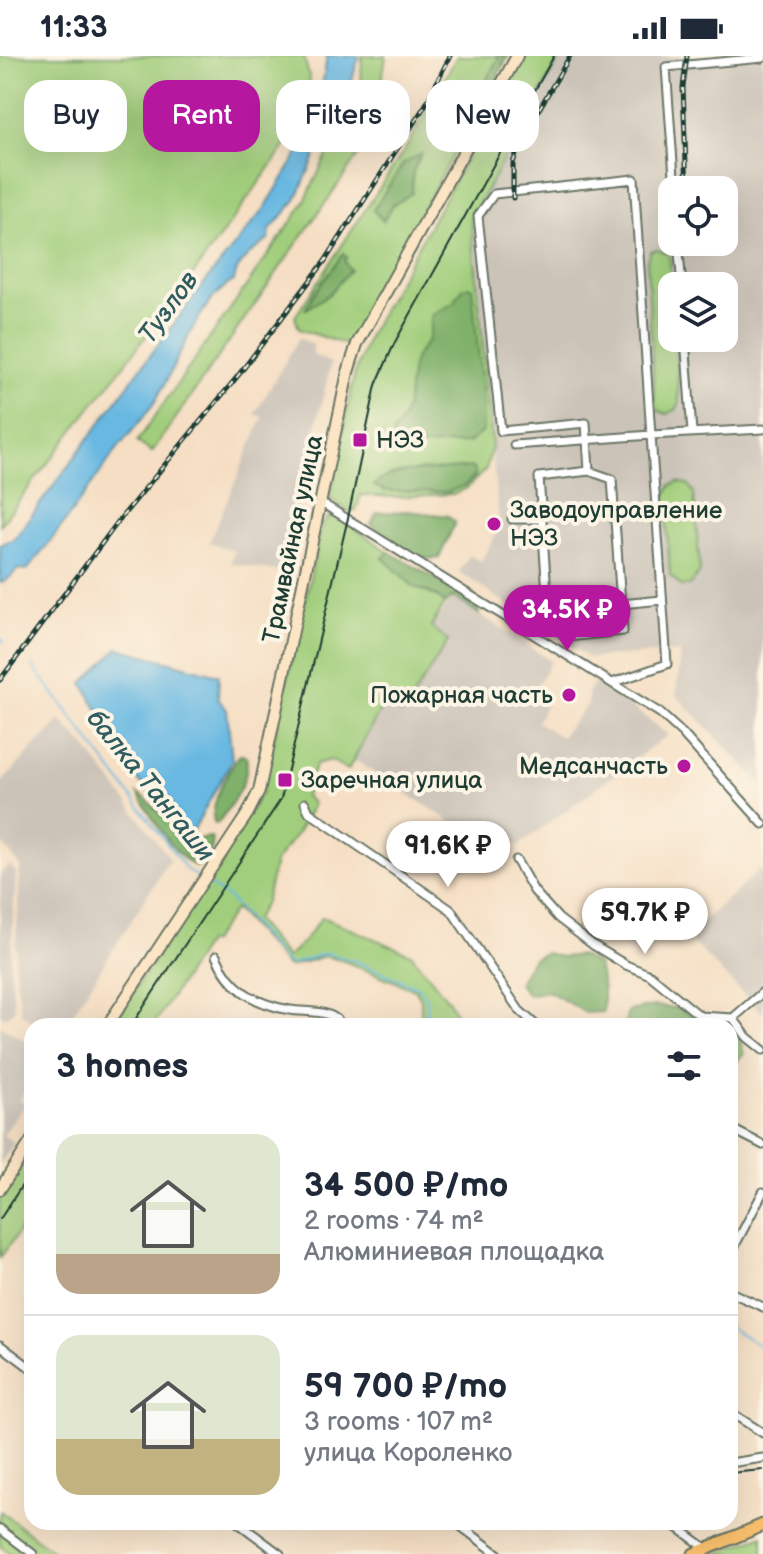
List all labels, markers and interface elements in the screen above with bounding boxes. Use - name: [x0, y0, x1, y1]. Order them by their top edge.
- text: 11:33: [40, 10, 108, 46]
- chip: Buy: [24, 80, 127, 152]
- chip: Rent: [143, 80, 260, 152]
- chip: Filters: [276, 80, 410, 152]
- chip: New: [426, 80, 539, 152]
- map controls: [658, 176, 738, 352]
- button: locate: [658, 176, 738, 256]
- water label: Тузлов: [132, 266, 206, 350]
- button: layers: [658, 272, 738, 352]
- place label: НЭЗ: [376, 426, 424, 455]
- marker: НЭЗ: [351, 431, 369, 449]
- street label: Трамвайная улица: [257, 432, 329, 646]
- place label: Заводоуправление НЭЗ: [510, 496, 722, 553]
- marker: Заводоуправление НЭЗ: [485, 515, 503, 533]
- pin: 34.5K ₽: [493, 585, 641, 653]
- text: 34.5K ₽: [521, 595, 613, 626]
- place label: Пожарная часть: [370, 681, 553, 710]
- marker: Пожарная часть: [560, 686, 578, 704]
- water label: балка Тангаши: [79, 704, 221, 868]
- place label: Медсанчасть: [519, 752, 668, 781]
- marker: Медсанчасть: [675, 757, 693, 775]
- place label: Заречная улица: [301, 766, 483, 795]
- marker: Заречная улица: [276, 771, 294, 789]
- pin: 91.6K ₽: [374, 821, 522, 889]
- text: 91.6K ₽: [404, 831, 492, 862]
- pin: 59.7K ₽: [571, 888, 719, 956]
- text: 59.7K ₽: [600, 898, 690, 929]
- icon: filters: [662, 1044, 706, 1088]
- text: 3 homes: [56, 1046, 188, 1087]
- text: 34 500 ₽/mo: [304, 1165, 508, 1206]
- icon: home: [120, 1166, 216, 1262]
- text: 2 rooms · 74 m²: [304, 1206, 484, 1237]
- text: Алюминиевая площадка: [304, 1237, 604, 1268]
- text: 59 700 ₽/mo: [304, 1366, 507, 1407]
- icon: home: [120, 1367, 216, 1463]
- text: 3 rooms · 107 m²: [304, 1407, 493, 1438]
- text: улица Короленко: [304, 1438, 512, 1469]

